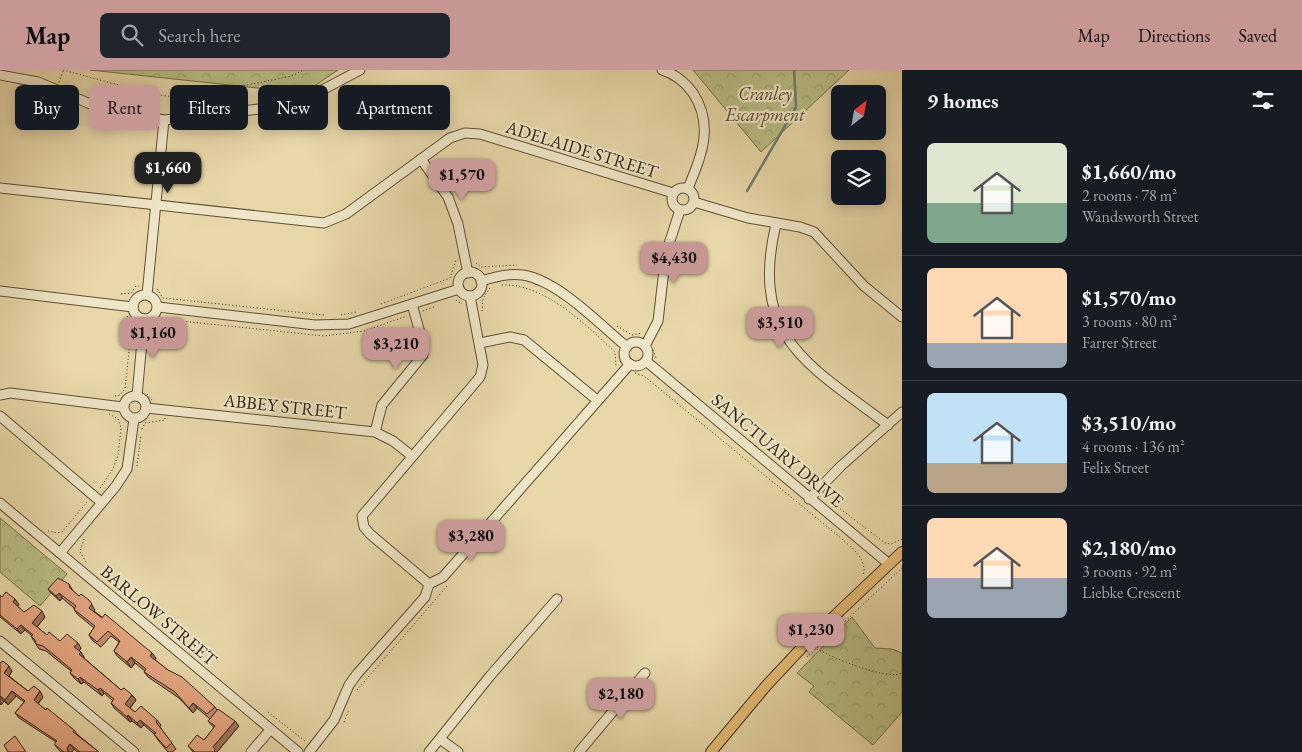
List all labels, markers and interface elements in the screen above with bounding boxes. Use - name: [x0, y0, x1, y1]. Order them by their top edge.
- search box: [100, 13, 450, 58]
- text: Map: [25, 20, 70, 51]
- icon: search: [118, 21, 146, 49]
- text: Search here: [158, 23, 241, 48]
- text: Map: [1078, 24, 1110, 47]
- text: Directions: [1138, 24, 1210, 47]
- text: Saved: [1238, 24, 1277, 47]
- park label: Cranley Escarpment: [724, 82, 805, 127]
- chip: Buy: [15, 85, 79, 130]
- chip: Rent: [89, 85, 160, 130]
- chip: Filters: [170, 85, 248, 130]
- chip: New: [258, 85, 328, 130]
- chip: Apartment: [338, 85, 450, 130]
- north arrow: [831, 85, 886, 140]
- map controls: [831, 85, 886, 205]
- icon: filters: [1249, 86, 1277, 114]
- text: 9 homes: [927, 87, 999, 114]
- street label: ADELAIDE STREET: [502, 115, 662, 183]
- button: layers: [831, 150, 886, 205]
- pin: $1,660: [127, 152, 209, 194]
- text: $1,660: [145, 157, 191, 178]
- pin: $1,570: [421, 158, 503, 201]
- text: $1,660/mo: [1082, 158, 1176, 185]
- icon: home: [967, 163, 1027, 223]
- text: $1,570: [439, 164, 485, 185]
- text: 2 rooms · 78 m²: [1082, 185, 1177, 206]
- text: Wandsworth Street: [1082, 206, 1199, 227]
- pin: $4,430: [633, 242, 715, 284]
- text: $4,430: [651, 247, 697, 268]
- text: $1,570/mo: [1082, 284, 1176, 311]
- icon: home: [967, 288, 1027, 348]
- pin: $3,510: [739, 306, 821, 349]
- text: 3 rooms · 80 m²: [1082, 311, 1177, 332]
- text: $3,510: [757, 312, 803, 333]
- pin: $1,160: [112, 316, 194, 359]
- text: $1,160: [130, 322, 176, 343]
- pin: $3,210: [355, 328, 437, 370]
- text: Farrer Street: [1082, 332, 1157, 353]
- text: $3,210: [373, 333, 419, 354]
- street label: ABBEY STREET: [221, 388, 348, 424]
- street label: SANCTUARY DRIVE: [707, 388, 849, 512]
- text: $3,510/mo: [1082, 409, 1176, 436]
- icon: home: [967, 413, 1027, 473]
- text: 4 rooms · 136 m²: [1082, 436, 1185, 457]
- text: Felix Street: [1082, 457, 1149, 478]
- pin: $3,280: [430, 520, 512, 562]
- text: $3,280: [448, 525, 494, 546]
- text: $2,180/mo: [1082, 534, 1176, 561]
- icon: home: [967, 538, 1027, 598]
- street label: BARLOW STREET: [96, 560, 223, 671]
- text: 3 rooms · 92 m²: [1082, 561, 1177, 582]
- text: Liebke Crescent: [1082, 582, 1180, 603]
- pin: $1,230: [770, 614, 852, 656]
- text: $1,230: [788, 619, 834, 640]
- pin: $2,180: [580, 678, 662, 720]
- text: $2,180: [598, 683, 644, 704]

